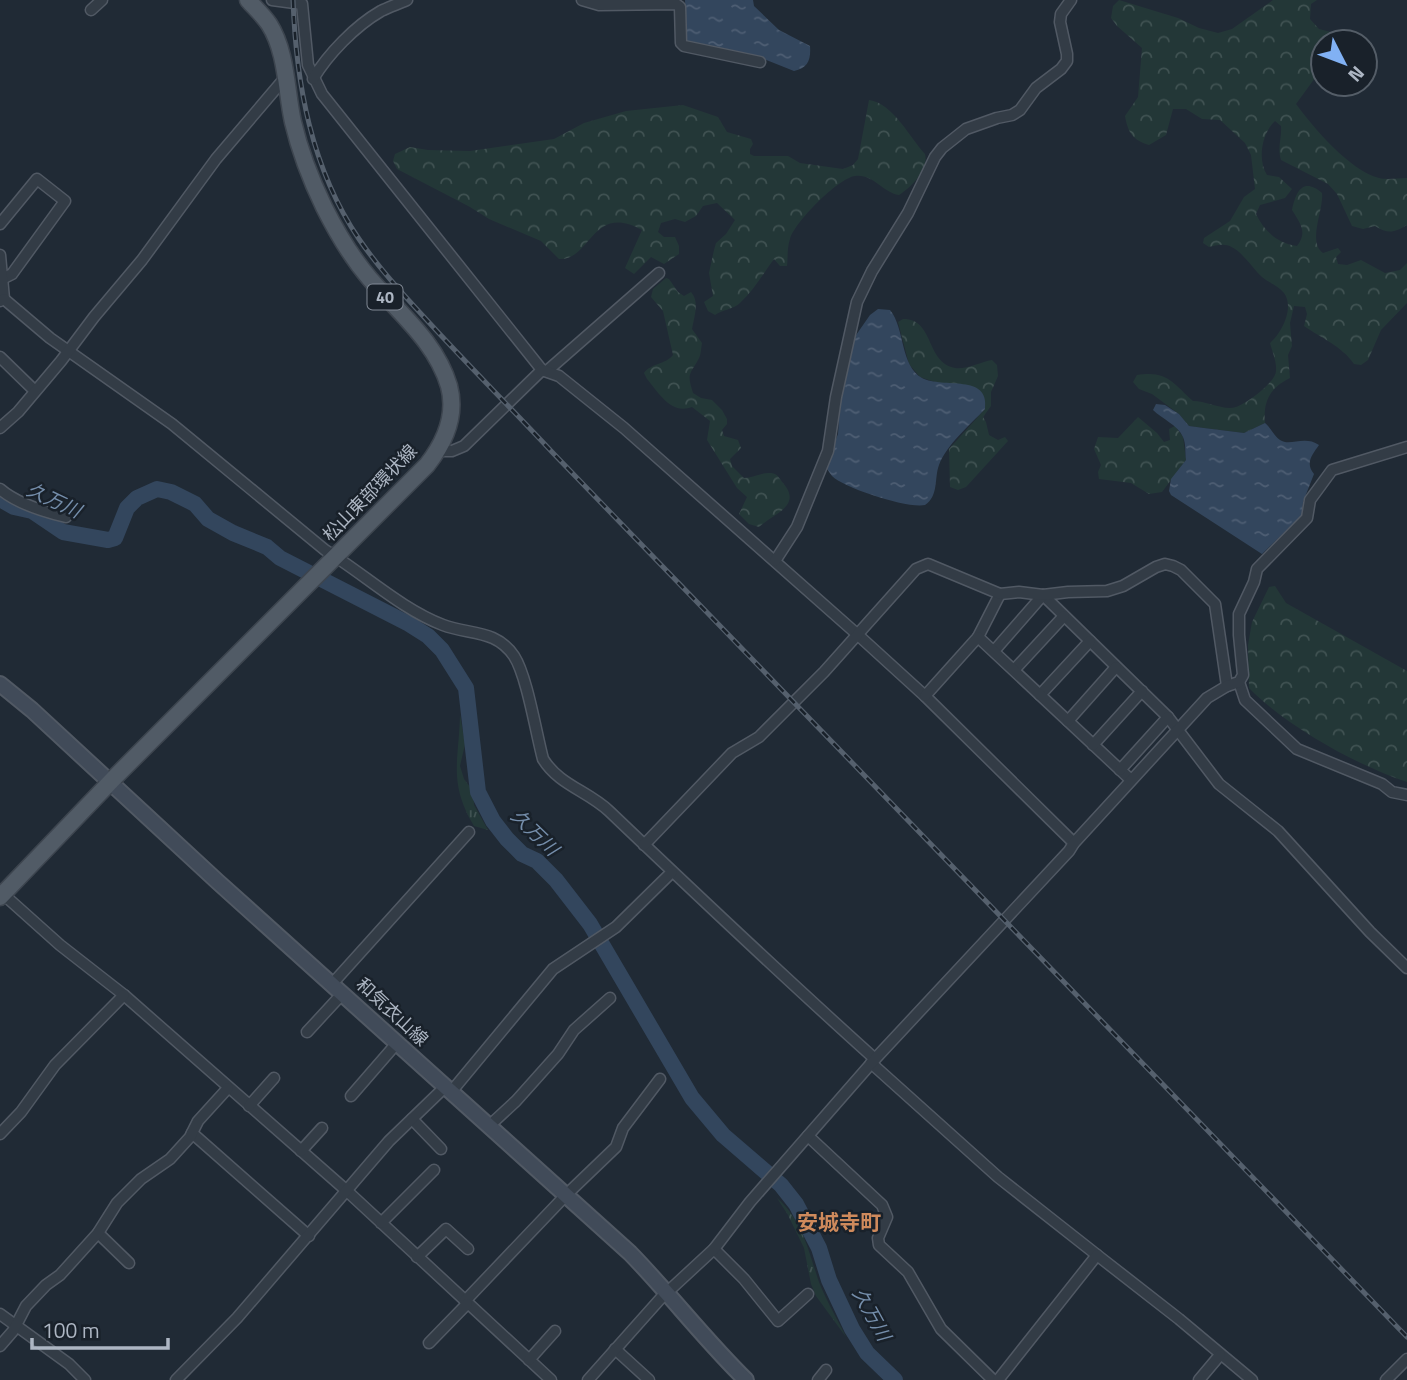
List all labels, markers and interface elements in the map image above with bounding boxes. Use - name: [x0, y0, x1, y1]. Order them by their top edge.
- north arrow: [1309, 28, 1379, 98]
- text: N: [1342, 60, 1372, 89]
- road number: 40: [368, 284, 402, 310]
- street label: 松山東部環状線: [316, 438, 423, 547]
- water label: 久万川: [22, 474, 88, 526]
- water label: 久万川: [505, 801, 567, 863]
- street label: 和気衣山線: [350, 971, 434, 1052]
- district label: 安城寺町: [797, 1206, 881, 1238]
- water label: 久万川: [846, 1282, 900, 1347]
- scale bar: [32, 1306, 168, 1350]
- text: 100 m: [42, 1314, 99, 1346]

